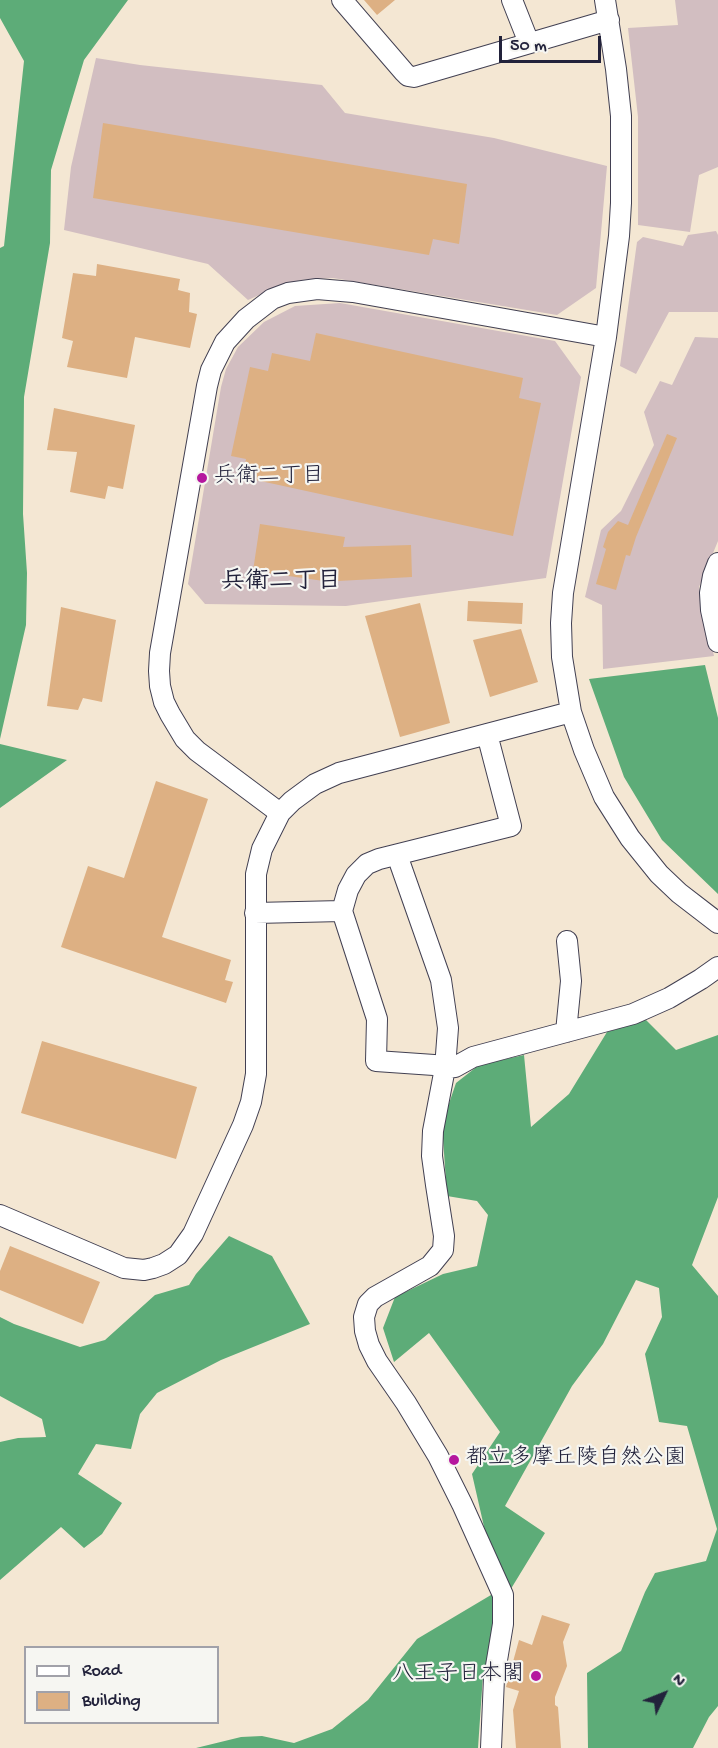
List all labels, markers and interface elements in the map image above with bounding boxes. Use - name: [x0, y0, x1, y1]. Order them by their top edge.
- scale bar: [502, 24, 604, 62]
- text: 50 m: [510, 36, 547, 57]
- place label: 兵衛二丁目: [214, 465, 324, 491]
- marker: 兵衛二丁目: [195, 471, 209, 485]
- district label: 兵衛二丁目: [221, 569, 341, 597]
- place label: 都立多摩丘陵自然公園: [466, 1447, 686, 1473]
- marker: 都立多摩丘陵自然公園: [447, 1453, 461, 1467]
- legend: [24, 1646, 219, 1724]
- text: Road: [82, 1661, 121, 1682]
- place label: 八王子日本閣: [392, 1663, 524, 1689]
- north arrow: [634, 1664, 694, 1724]
- marker: 八王子日本閣: [529, 1669, 543, 1683]
- text: N: [667, 1671, 688, 1692]
- text: Building: [82, 1691, 141, 1712]

